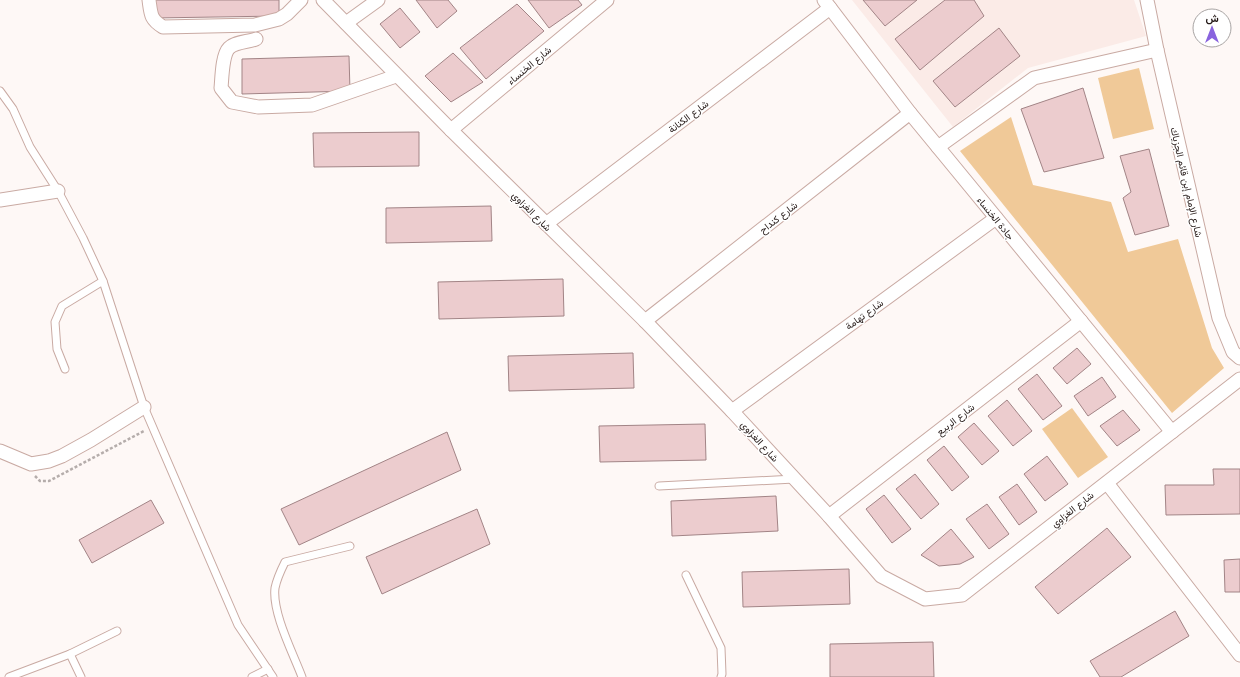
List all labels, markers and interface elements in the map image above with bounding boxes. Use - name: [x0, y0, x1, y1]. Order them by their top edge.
- north arrow: [1192, 8, 1232, 48]
- text: ش: [1205, 11, 1219, 25]
- street label: شارع الخنساء: [505, 43, 554, 88]
- street label: شارع الكنانة: [666, 97, 711, 136]
- street label: شارع الإمام إبن قائم الجزياك: [1167, 126, 1206, 239]
- street label: شارع الغزاوي: [508, 189, 554, 235]
- street label: جادة الخنساء: [974, 194, 1017, 243]
- street label: شارع كنداح: [757, 198, 800, 236]
- street label: شارع تهامة: [843, 296, 886, 333]
- street label: شارع الربيع: [934, 400, 977, 438]
- street label: شارع الغزاوي: [736, 418, 782, 466]
- street label: شارع الغزاوي: [1048, 489, 1098, 532]

